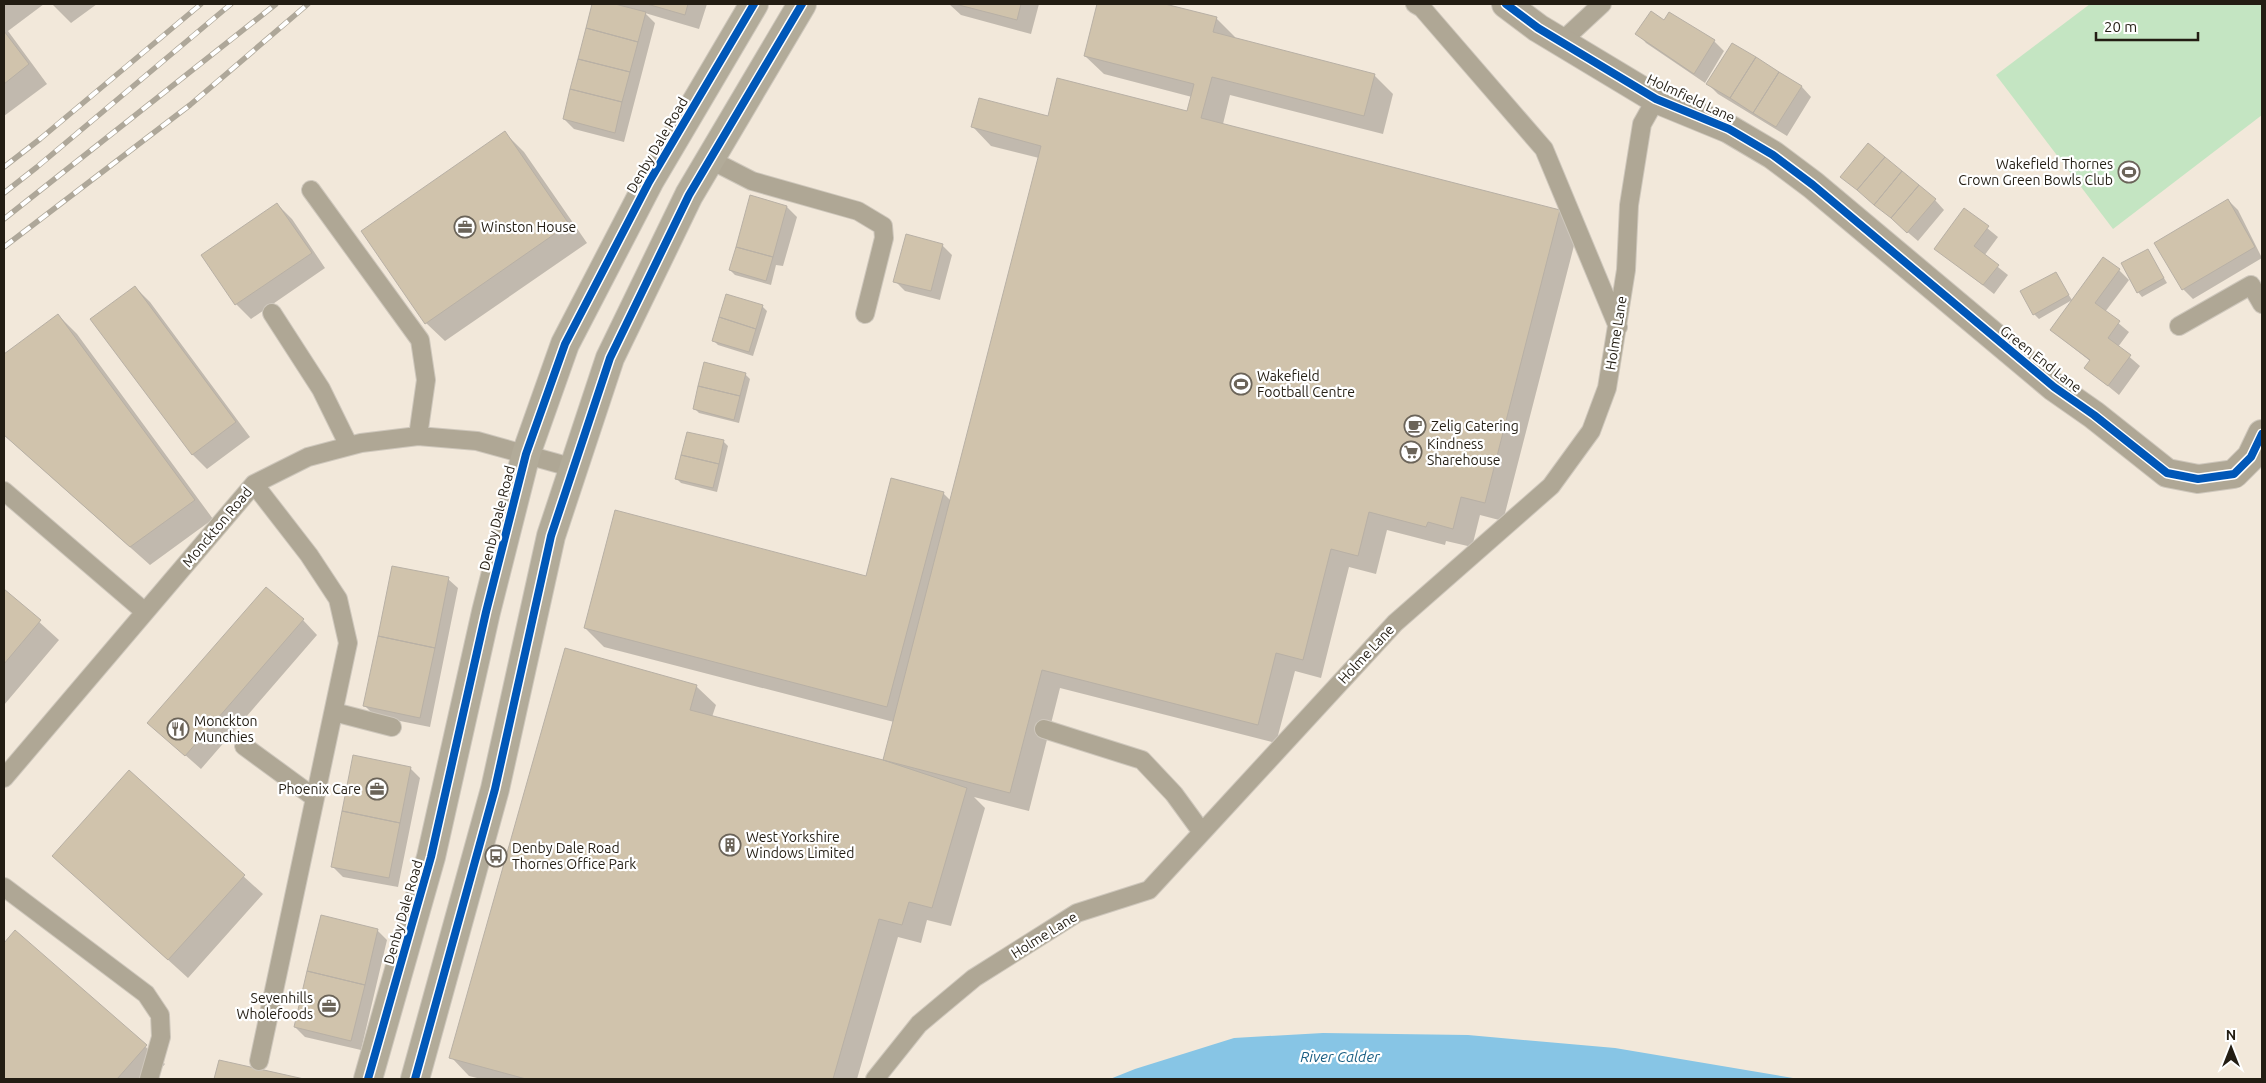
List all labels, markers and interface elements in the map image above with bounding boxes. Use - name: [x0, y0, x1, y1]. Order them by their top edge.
- scale bar: [2096, 10, 2198, 42]
- text: 20 m: [2104, 18, 2137, 35]
- street label: Holmfield Lane: [1644, 71, 1738, 125]
- street label: Denby Dale Road: [623, 94, 691, 196]
- place label: Wakefield Thornes Crown Green Bowls Club: [1958, 156, 2113, 188]
- sports icon: Wakefield Thornes Crown Green Bowls Club: [2117, 160, 2141, 184]
- office icon: Winston House: [453, 215, 477, 239]
- place label: Winston House: [481, 219, 576, 235]
- street label: Holme Lane: [1602, 295, 1630, 371]
- street label: Green End Lane: [1997, 322, 2085, 396]
- place label: Wakefield Football Centre: [1257, 368, 1355, 400]
- sports icon: Wakefield Football Centre: [1229, 372, 1253, 396]
- cafe icon: Zelig Catering: [1403, 414, 1427, 438]
- place label: Zelig Catering: [1431, 418, 1519, 434]
- place label: Kindness Sharehouse: [1427, 436, 1501, 468]
- supermarket icon: Kindness Sharehouse: [1399, 440, 1423, 464]
- street label: Denby Dale Road: [476, 464, 518, 572]
- street label: Monckton Road: [179, 484, 255, 570]
- street label: Holme Lane: [1335, 621, 1397, 687]
- place label: Monckton Munchies: [194, 713, 258, 745]
- restaurant icon: Monckton Munchies: [166, 717, 190, 741]
- office icon: Phoenix Care: [365, 777, 389, 801]
- place label: Phoenix Care: [278, 781, 361, 797]
- place label: West Yorkshire Windows Limited: [746, 829, 855, 861]
- building icon: West Yorkshire Windows Limited: [718, 833, 742, 857]
- place label: Denby Dale Road Thornes Office Park: [512, 840, 636, 872]
- bus stop icon: Denby Dale Road Thornes Office Park: [484, 844, 508, 868]
- street label: Denby Dale Road: [380, 858, 426, 966]
- street label: Holme Lane: [1008, 908, 1080, 962]
- place label: Sevenhills Wholefoods: [237, 990, 313, 1022]
- office icon: Sevenhills Wholefoods: [317, 994, 341, 1018]
- north arrow: [2206, 1023, 2256, 1073]
- text: N: [2226, 1027, 2236, 1043]
- water label: River Calder: [1300, 1048, 1381, 1065]

